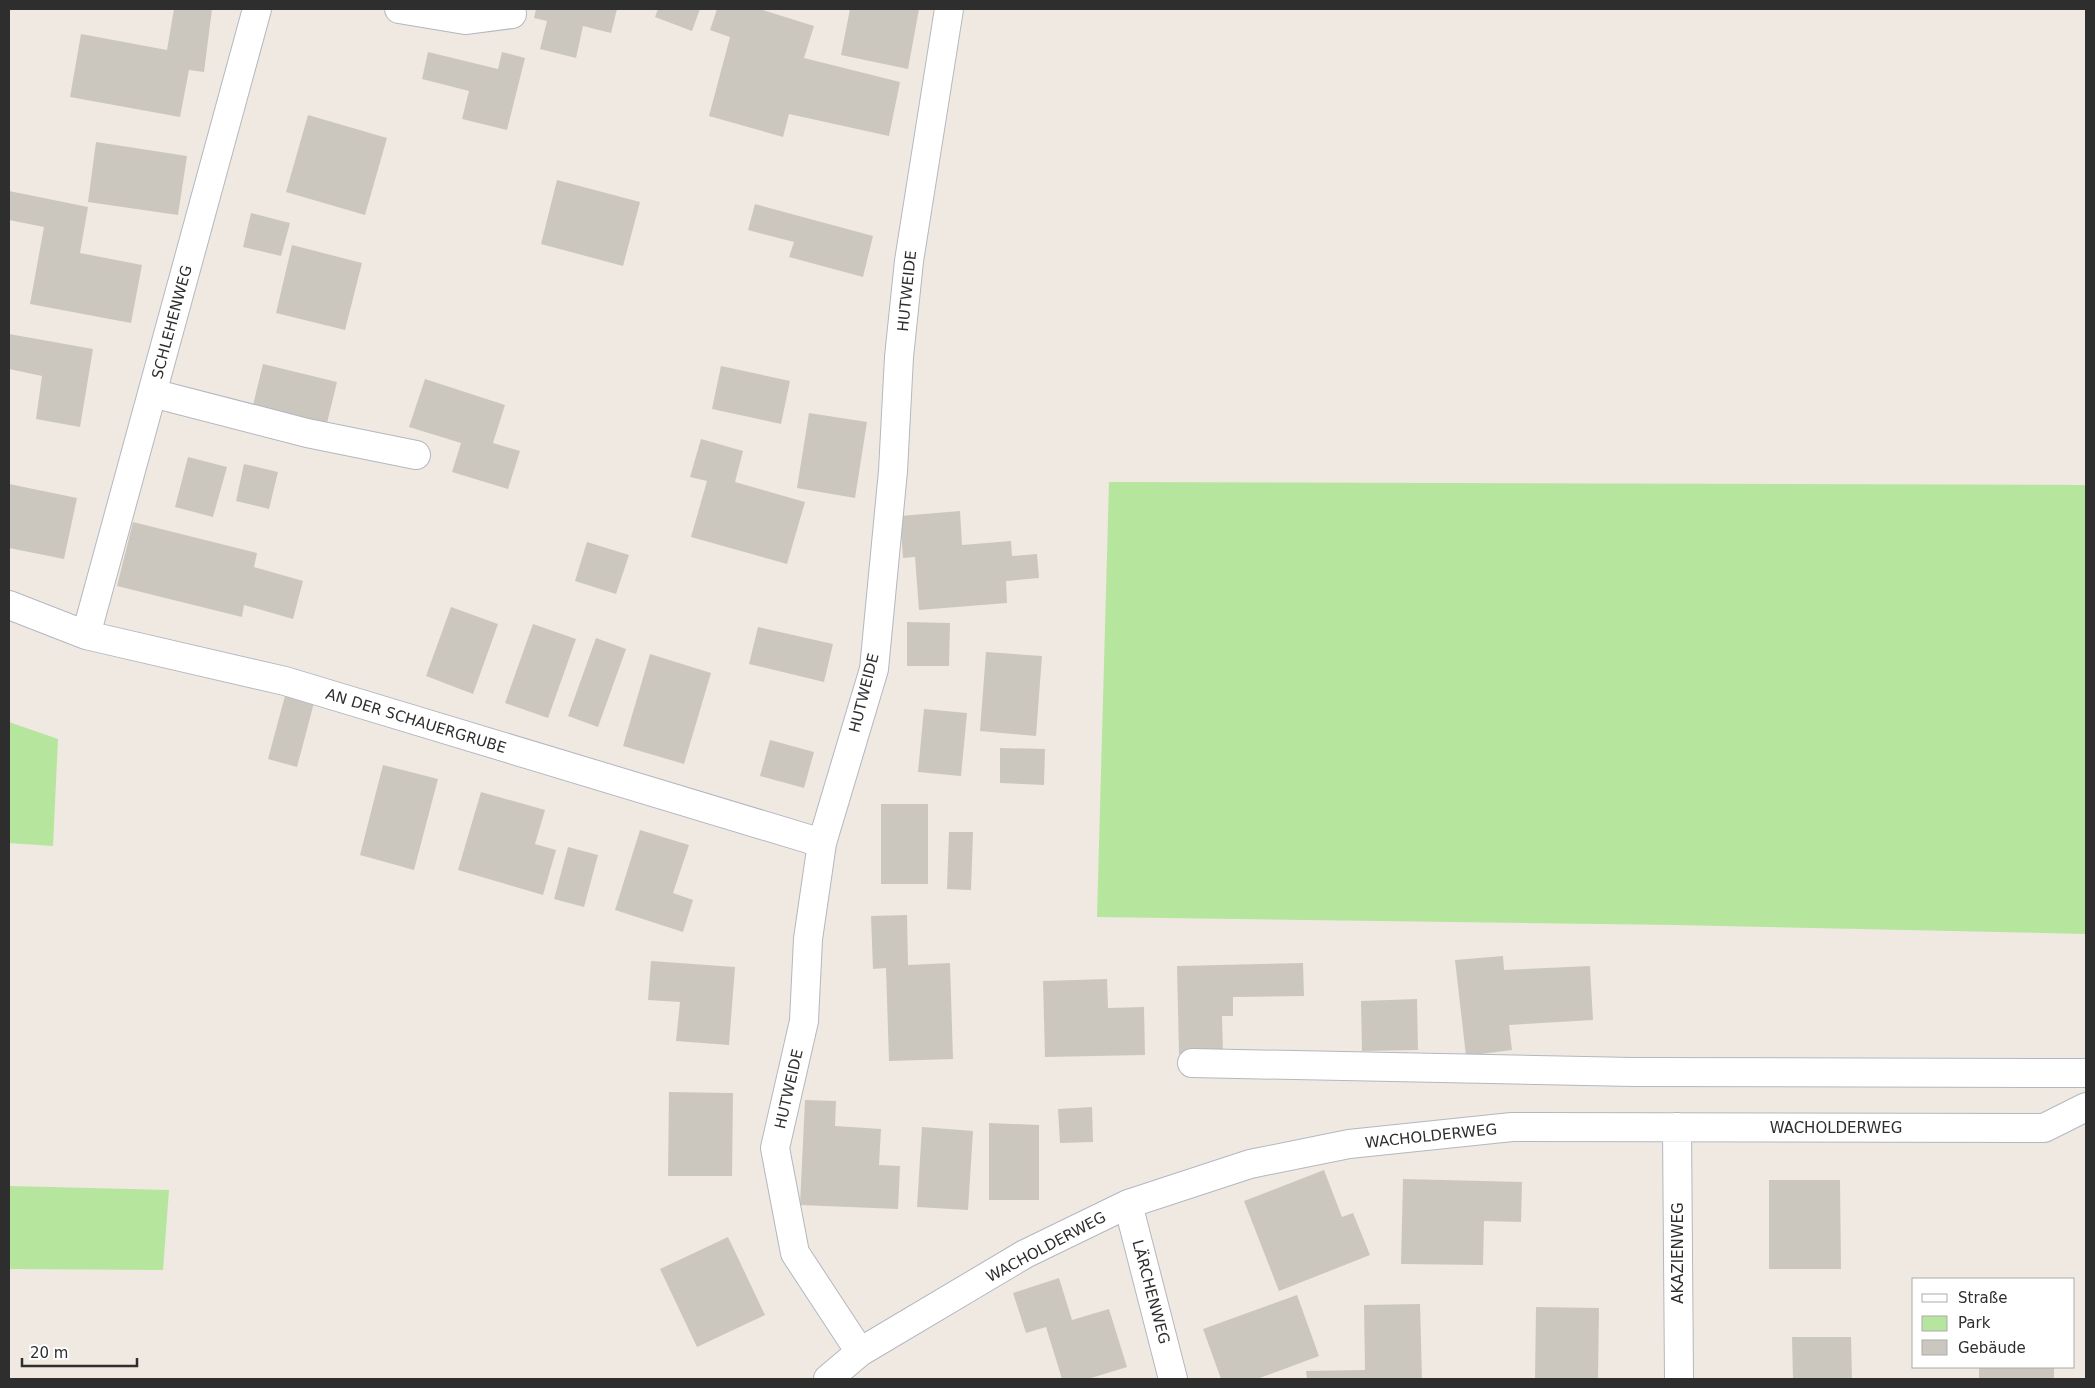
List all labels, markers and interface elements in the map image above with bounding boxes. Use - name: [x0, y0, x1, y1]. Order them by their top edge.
- street label: HUTWEIDE: [894, 250, 920, 332]
- street label: SCHLEHENWEG: [148, 263, 196, 381]
- street label: HUTWEIDE: [845, 651, 883, 735]
- street label: AN DER SCHAUERGRUBE: [324, 685, 508, 757]
- street label: HUTWEIDE: [771, 1047, 807, 1131]
- street label: WACHOLDERWEG: [1770, 1119, 1902, 1137]
- street label: WACHOLDERWEG: [1364, 1120, 1498, 1152]
- street label: AKAZIENWEG: [1669, 1202, 1687, 1304]
- street label: WACHOLDERWEG: [983, 1208, 1109, 1286]
- street label: LÄRCHENWEG: [1128, 1238, 1175, 1346]
- legend: [1912, 1278, 2075, 1368]
- text: Straße: [1958, 1289, 2007, 1307]
- text: Park: [1958, 1314, 1991, 1332]
- scale bar: [22, 1336, 138, 1368]
- text: Gebäude: [1958, 1339, 2026, 1357]
- text: 20 m: [30, 1344, 68, 1362]

